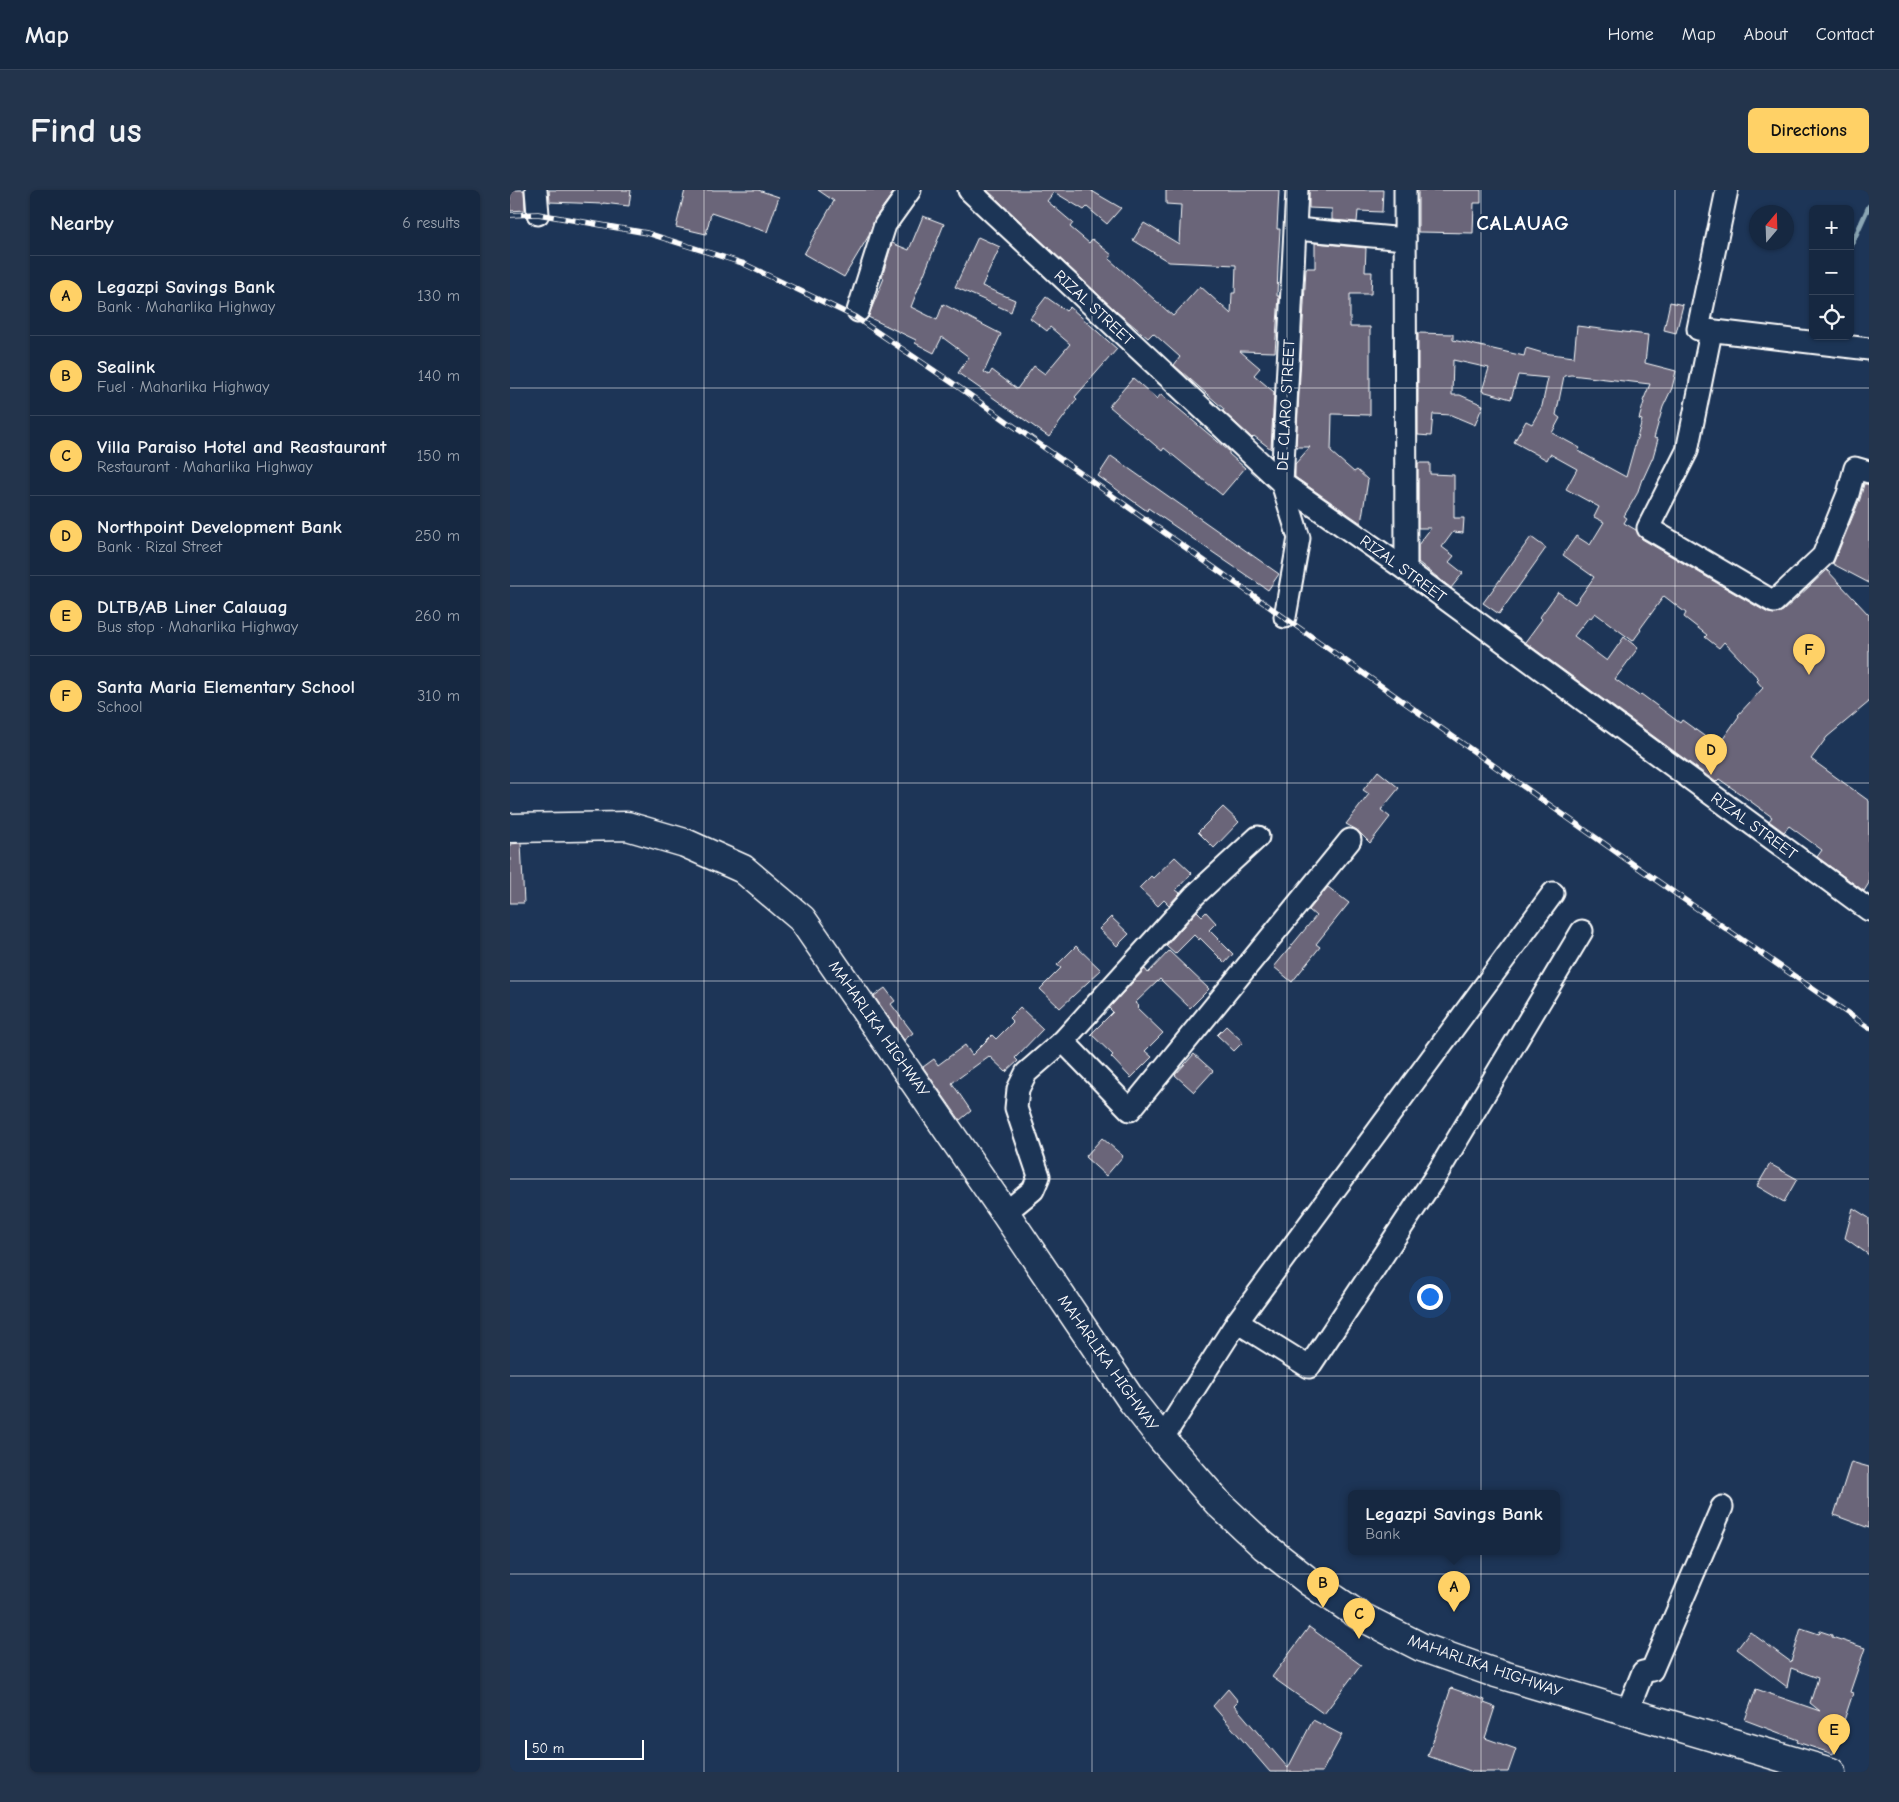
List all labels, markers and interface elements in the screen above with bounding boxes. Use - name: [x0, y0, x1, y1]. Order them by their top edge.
- text: Map: [25, 21, 69, 49]
- text: Home: [1607, 24, 1654, 45]
- text: Map: [1682, 24, 1716, 45]
- text: About: [1744, 24, 1788, 45]
- text: Contact: [1816, 24, 1874, 45]
- button: Directions: [1748, 108, 1869, 153]
- text: Find us: [30, 110, 142, 151]
- north arrow: [1749, 205, 1794, 250]
- map controls: [1809, 205, 1854, 340]
- button: +: [1809, 205, 1854, 250]
- text: Nearby: [50, 211, 114, 235]
- district label: CALAUAG: [1476, 211, 1570, 235]
- text: 6 results: [402, 214, 460, 232]
- button: −: [1809, 250, 1854, 295]
- street label: RIZAL STREET: [1051, 267, 1138, 350]
- text: Legazpi Savings Bank: [97, 276, 275, 298]
- text: A: [62, 287, 70, 305]
- text: 130 m: [417, 287, 460, 305]
- button: locate: [1809, 295, 1854, 340]
- text: Bank · Maharlika Highway: [97, 298, 275, 316]
- street label: DE CLARO STREET: [1274, 338, 1298, 471]
- text: Sealink: [97, 356, 155, 378]
- text: B: [61, 367, 71, 385]
- text: 140 m: [418, 367, 460, 385]
- text: Fuel · Maharlika Highway: [97, 378, 269, 396]
- text: Villa Paraiso Hotel and Reastaurant: [97, 436, 386, 458]
- text: C: [61, 447, 71, 465]
- text: 150 m: [417, 447, 460, 465]
- text: Restaurant · Maharlika Highway: [97, 458, 313, 476]
- text: Northpoint Development Bank: [97, 516, 342, 538]
- text: D: [61, 527, 71, 545]
- text: 250 m: [415, 527, 460, 545]
- street label: RIZAL STREET: [1356, 532, 1450, 607]
- text: Bank · Rizal Street: [97, 538, 222, 556]
- text: DLTB/AB Liner Calauag: [97, 596, 288, 618]
- text: E: [61, 607, 71, 625]
- text: 260 m: [415, 607, 460, 625]
- text: Bus stop · Maharlika Highway: [97, 618, 298, 636]
- pin: F: [1793, 634, 1825, 675]
- text: Santa Maria Elementary School: [97, 676, 355, 698]
- text: F: [61, 687, 71, 705]
- text: 310 m: [417, 687, 460, 705]
- text: School: [97, 698, 143, 716]
- pin: D: [1695, 734, 1727, 775]
- street label: RIZAL STREET: [1707, 789, 1801, 864]
- street label: MAHARLIKA HIGHWAY: [825, 957, 933, 1101]
- your location: [1417, 1284, 1443, 1310]
- street label: MAHARLIKA HIGHWAY: [1054, 1291, 1162, 1435]
- popup: [1348, 1490, 1560, 1555]
- text: Legazpi Savings Bank: [1365, 1503, 1543, 1525]
- text: Bank: [1365, 1525, 1400, 1543]
- pin: B: [1307, 1567, 1339, 1608]
- pin: A: [1438, 1571, 1470, 1612]
- pin: C: [1343, 1598, 1375, 1639]
- street label: MAHARLIKA HIGHWAY: [1405, 1631, 1565, 1701]
- pin: E: [1818, 1714, 1850, 1755]
- scale bar: [525, 1737, 644, 1760]
- text: 50 m: [532, 1740, 564, 1757]

